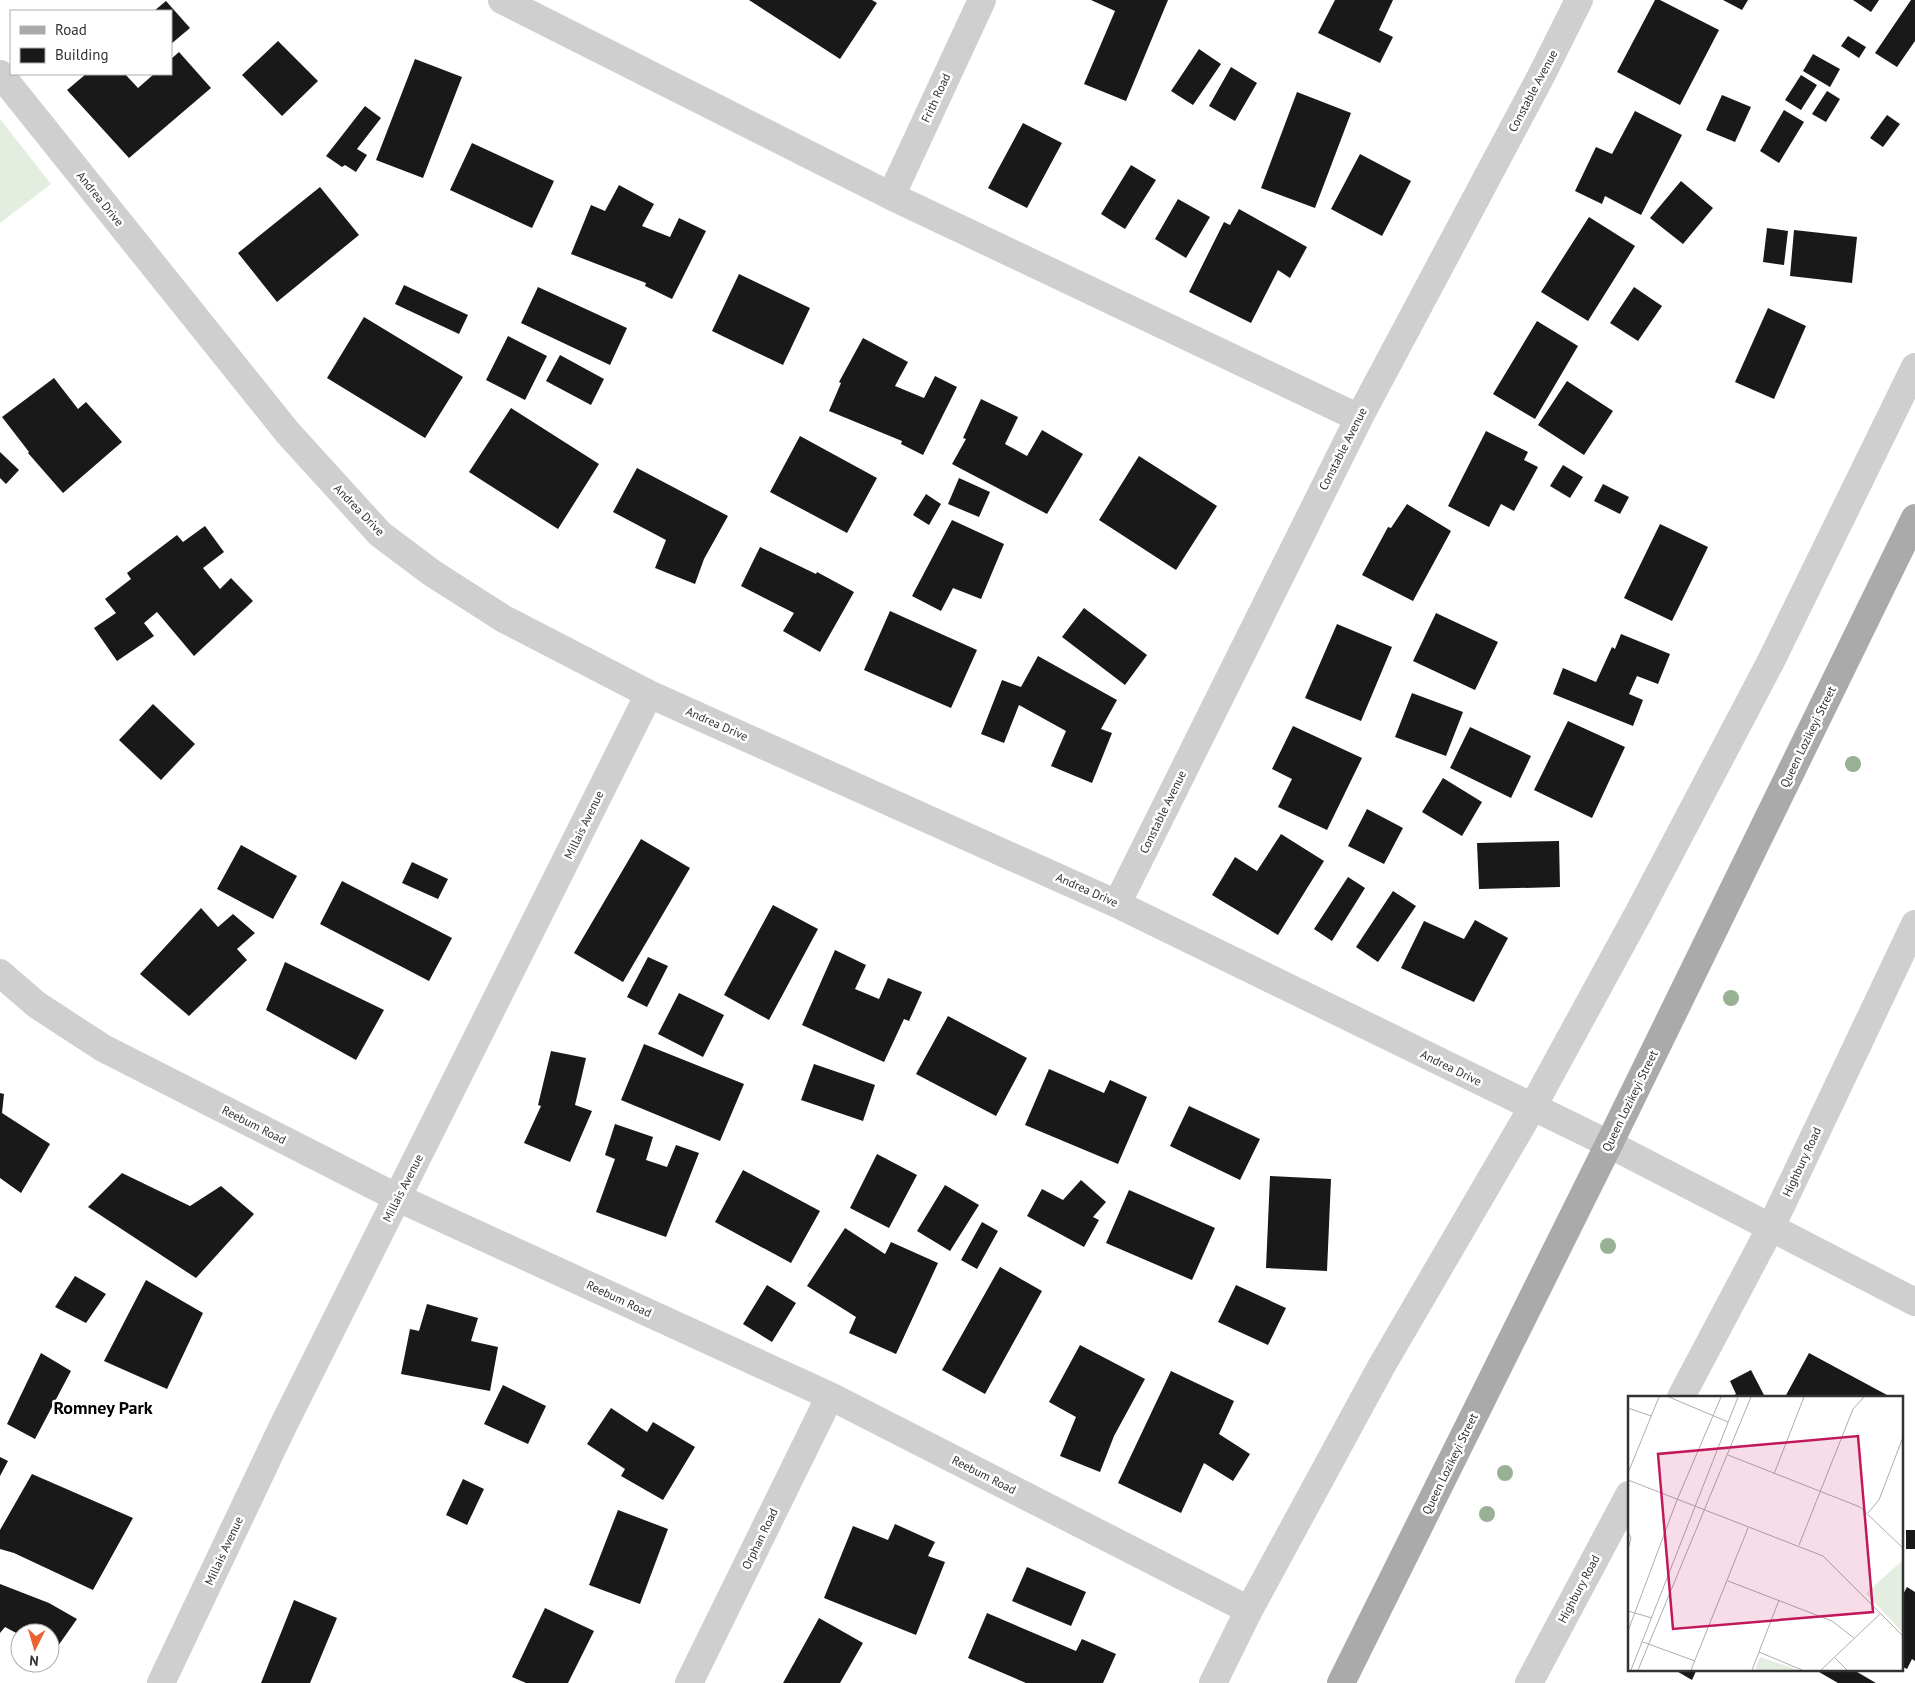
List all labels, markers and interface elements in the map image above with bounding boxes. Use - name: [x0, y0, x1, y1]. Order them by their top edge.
- legend: [10, 10, 172, 75]
- text: Road: [55, 20, 87, 39]
- text: Building: [55, 45, 109, 64]
- street label: Constable Avenue: [1505, 47, 1561, 134]
- street label: Frith Road: [918, 71, 953, 125]
- street label: Andrea Drive: [74, 168, 127, 229]
- street label: Constable Avenue: [1315, 405, 1370, 493]
- street label: Andrea Drive: [331, 481, 388, 539]
- street label: Queen Lozikeyi Street: [1776, 684, 1839, 790]
- street label: Andrea Drive: [684, 703, 751, 744]
- street label: Constable Avenue: [1136, 768, 1189, 856]
- street label: Millais Avenue: [561, 788, 607, 861]
- street label: Andrea Drive: [1054, 869, 1121, 910]
- street label: Andrea Drive: [1418, 1046, 1484, 1089]
- street label: Queen Lozikeyi Street: [1598, 1048, 1661, 1154]
- street label: Reebum Road: [220, 1102, 289, 1147]
- street label: Highbury Road: [1779, 1125, 1824, 1199]
- street label: Millais Avenue: [379, 1151, 426, 1224]
- street label: Reebum Road: [584, 1277, 654, 1320]
- district label: Romney Park: [53, 1396, 153, 1419]
- inset map: [1628, 1396, 1902, 1670]
- street label: Queen Lozikeyi Street: [1418, 1411, 1481, 1517]
- street label: Reebum Road: [950, 1452, 1019, 1497]
- street label: Orphan Road: [738, 1506, 781, 1572]
- street label: Millais Avenue: [201, 1514, 246, 1588]
- street label: Highbury Road: [1554, 1552, 1603, 1625]
- north arrow: [10, 1623, 60, 1673]
- text: N: [28, 1652, 39, 1670]

